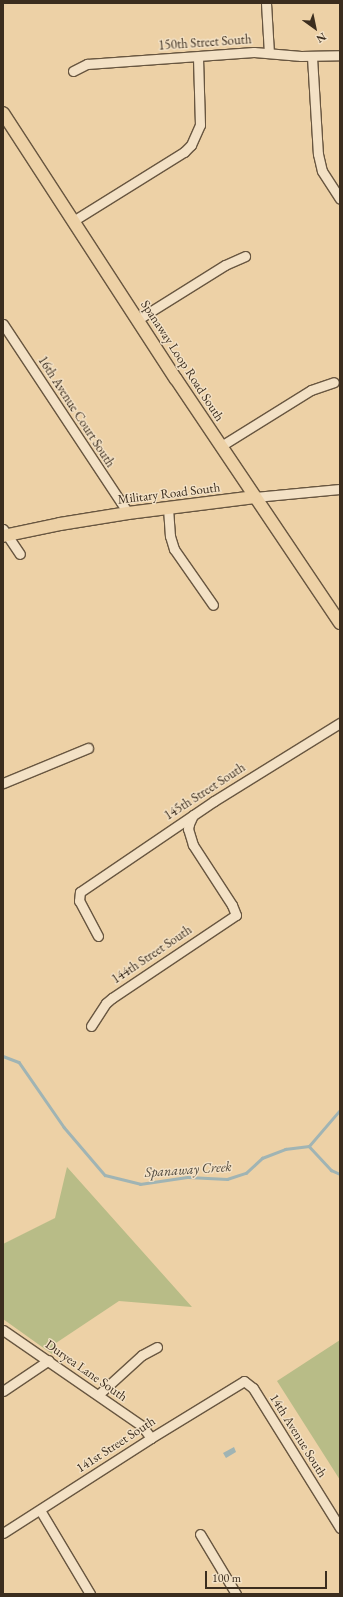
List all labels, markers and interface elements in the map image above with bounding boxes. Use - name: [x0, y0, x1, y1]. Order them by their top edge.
- north arrow: [295, 8, 335, 48]
- text: N: [314, 30, 329, 46]
- street label: 150th Street South: [158, 32, 252, 54]
- street label: Spanaway Loop Road South: [137, 298, 227, 424]
- street label: 16th Avenue Court South: [34, 353, 118, 471]
- street label: Military Road South: [117, 480, 221, 508]
- street label: 145th Street South: [162, 760, 248, 824]
- street label: 144th Street South: [109, 922, 195, 988]
- water label: Spanaway Creek: [144, 1158, 232, 1180]
- street label: Duryea Lane South: [42, 1337, 130, 1405]
- street label: 14th Avenue South: [266, 1391, 330, 1481]
- street label: 141st Street South: [74, 1414, 158, 1476]
- scale bar: [207, 1563, 329, 1589]
- text: 100 m: [212, 1570, 241, 1586]

